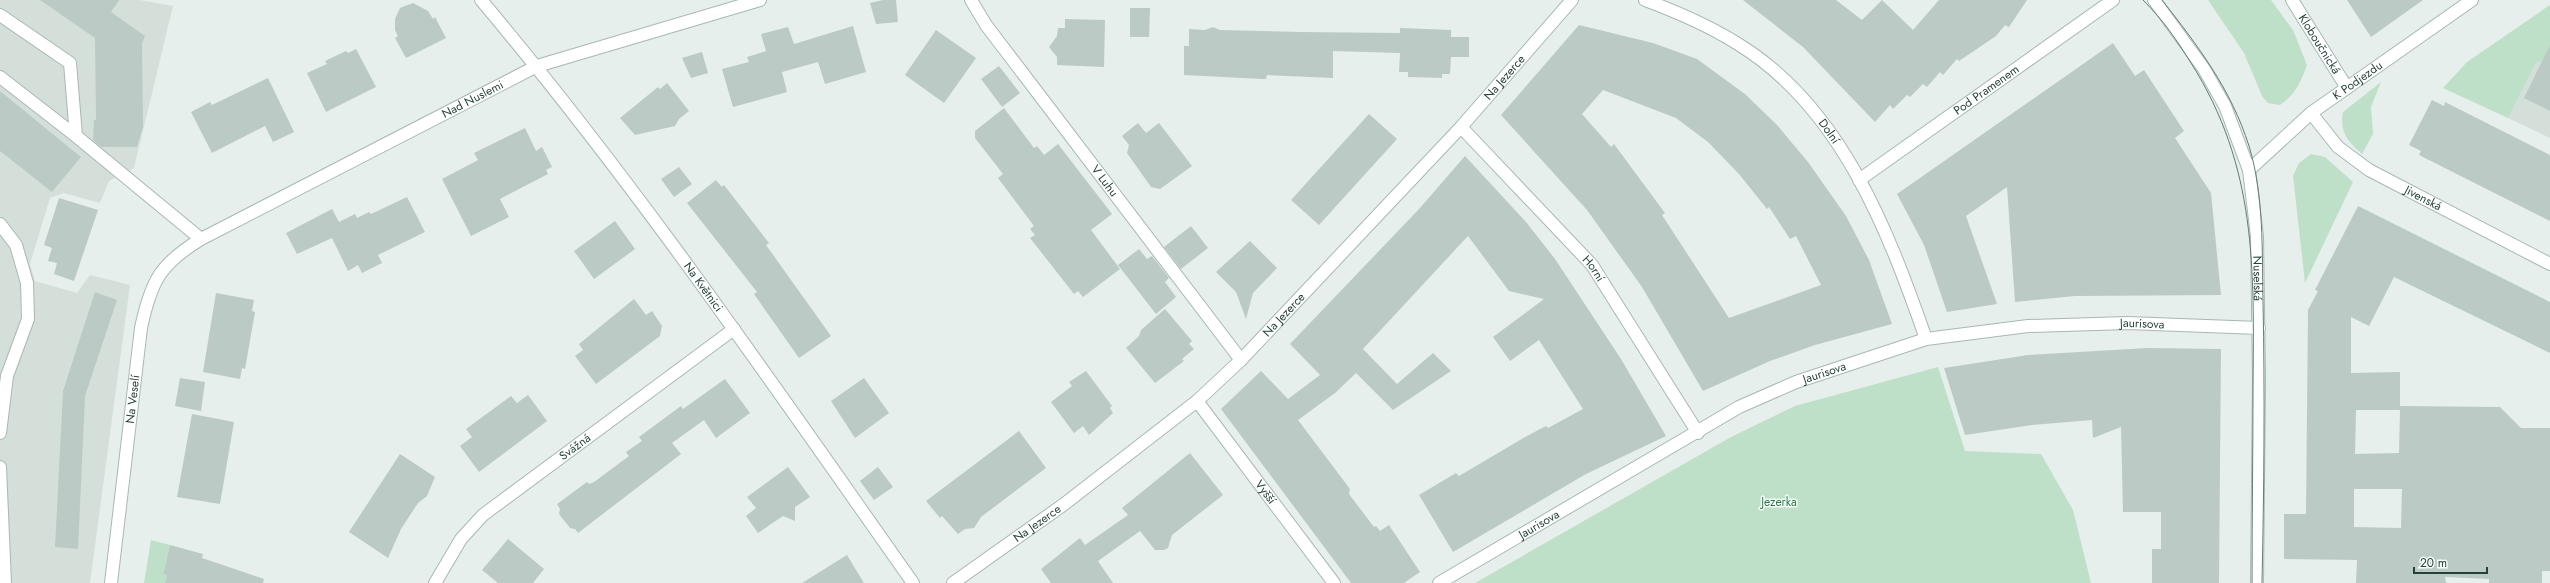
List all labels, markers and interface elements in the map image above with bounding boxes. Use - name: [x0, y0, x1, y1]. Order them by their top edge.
- street label: Kloboučnická: [2294, 11, 2345, 78]
- street label: Na Jezerce: [1480, 51, 1529, 104]
- street label: K Podjezdu: [2329, 56, 2386, 104]
- street label: Pod Pramenem: [1950, 60, 2023, 119]
- street label: Nad Nuslemi: [438, 76, 507, 123]
- street label: Dolní: [1814, 115, 1845, 148]
- street label: V Luhu: [1087, 161, 1123, 200]
- street label: Jivenská: [2400, 180, 2445, 215]
- street label: Horní: [1578, 251, 1610, 286]
- street label: Nuselská: [2248, 256, 2267, 301]
- street label: Na Květnici: [679, 258, 727, 315]
- street label: Na Jezerce: [1258, 288, 1309, 341]
- street label: Jaurisova: [2118, 314, 2165, 333]
- street label: Jaurisova: [1799, 357, 1849, 389]
- street label: Na Veselí: [121, 373, 145, 425]
- street label: Svážná: [555, 429, 595, 465]
- street label: Vyšší: [1251, 476, 1281, 509]
- park label: Jezerka: [1759, 493, 1797, 511]
- street label: Na Jezerce: [1009, 500, 1065, 547]
- street label: Jaurisova: [1514, 505, 1563, 544]
- scale bar: [2414, 549, 2487, 575]
- text: 20 m: [2420, 554, 2447, 572]

